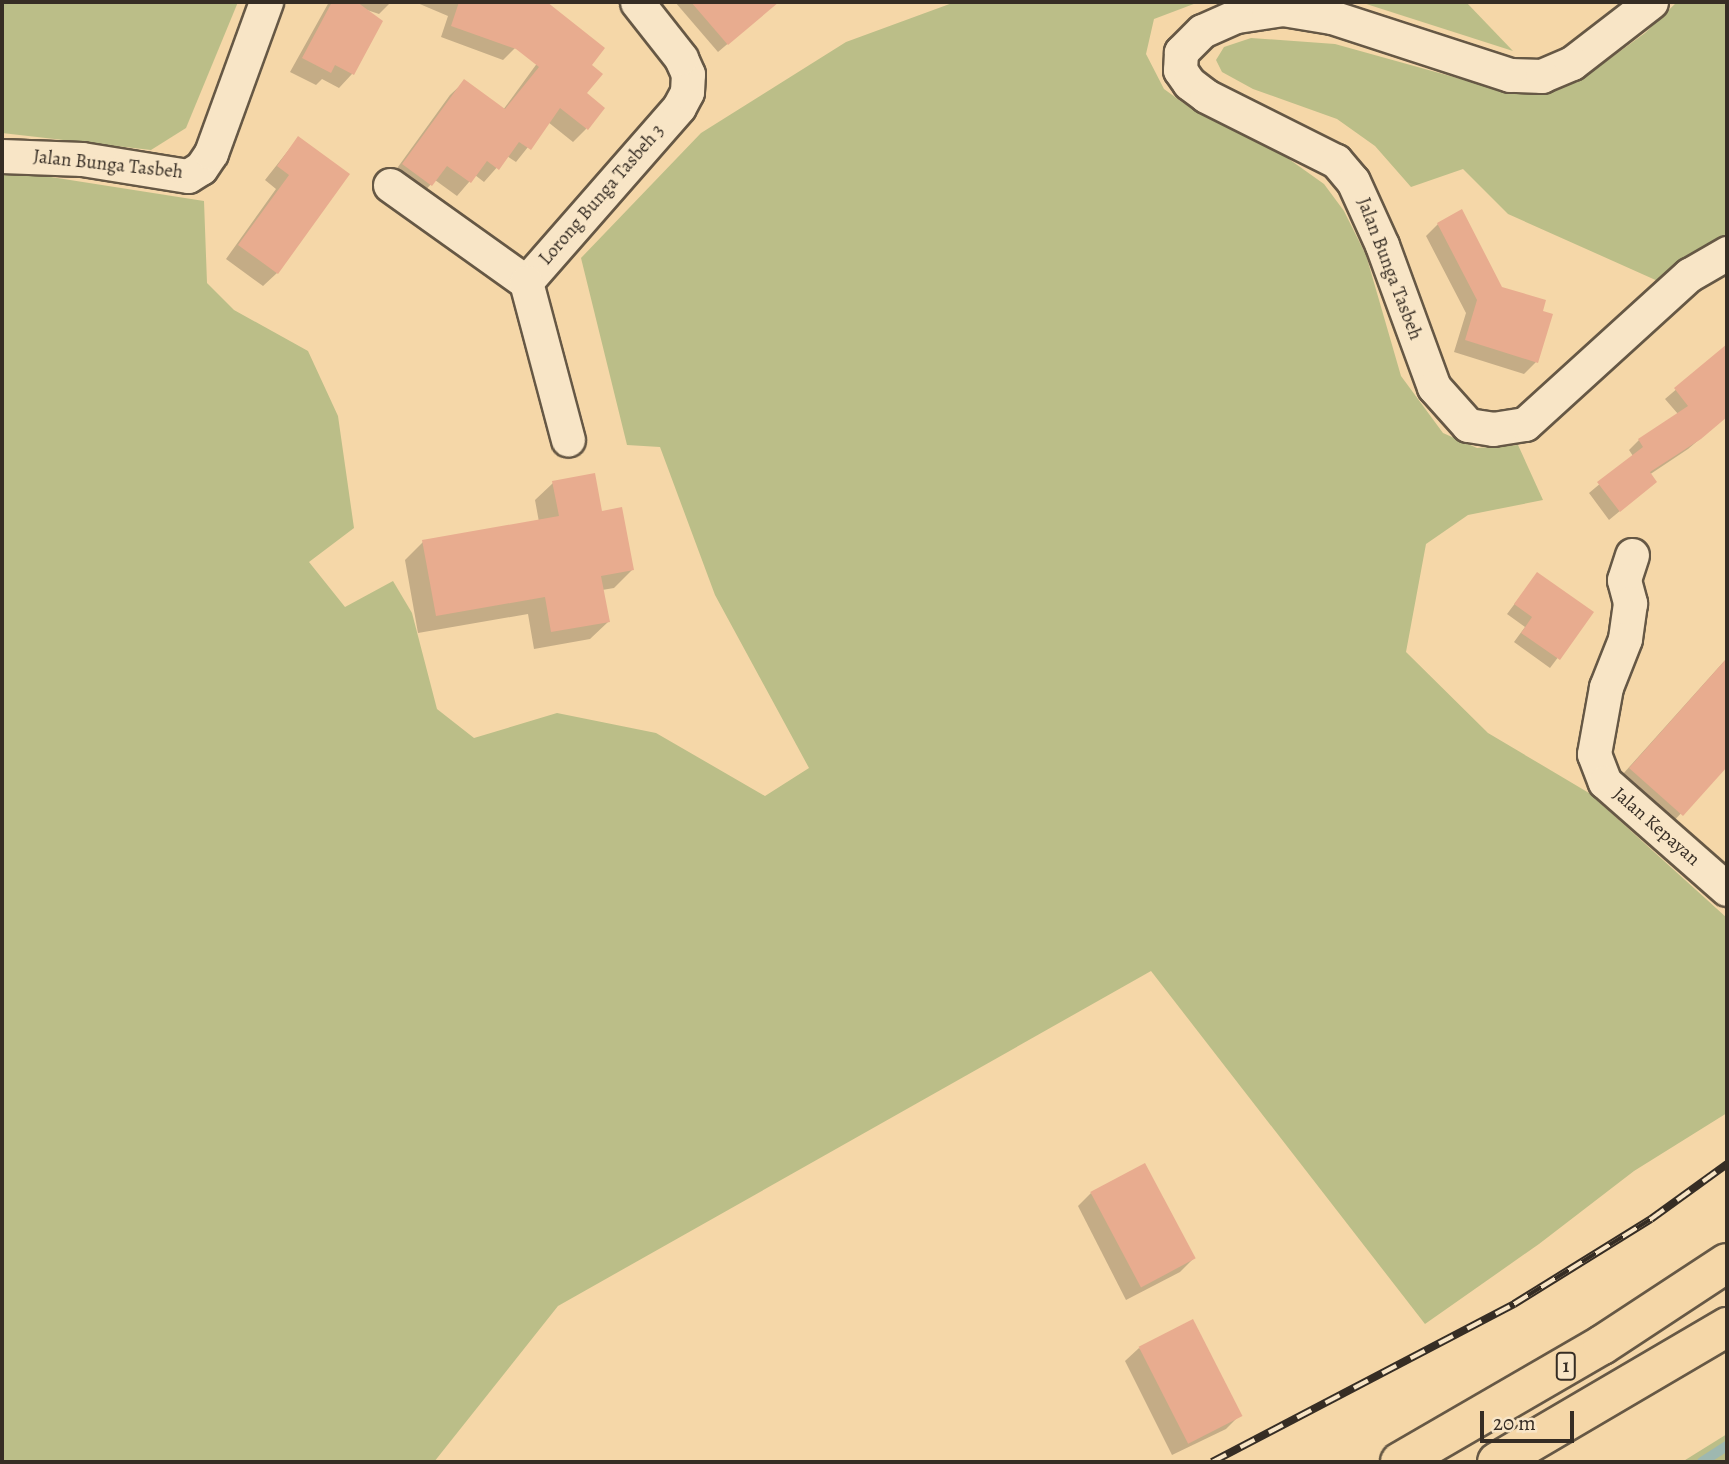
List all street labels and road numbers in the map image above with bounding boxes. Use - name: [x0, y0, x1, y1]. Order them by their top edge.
- street label: Lorong Bunga Tasbeh 3: [535, 120, 669, 270]
- street label: Jalan Bunga Tasbeh: [32, 146, 184, 184]
- street label: Jalan Bunga Tasbeh: [1351, 195, 1427, 343]
- street label: Jalan Kepayan: [1608, 783, 1704, 871]
- road number: 1: [1556, 1352, 1576, 1380]

